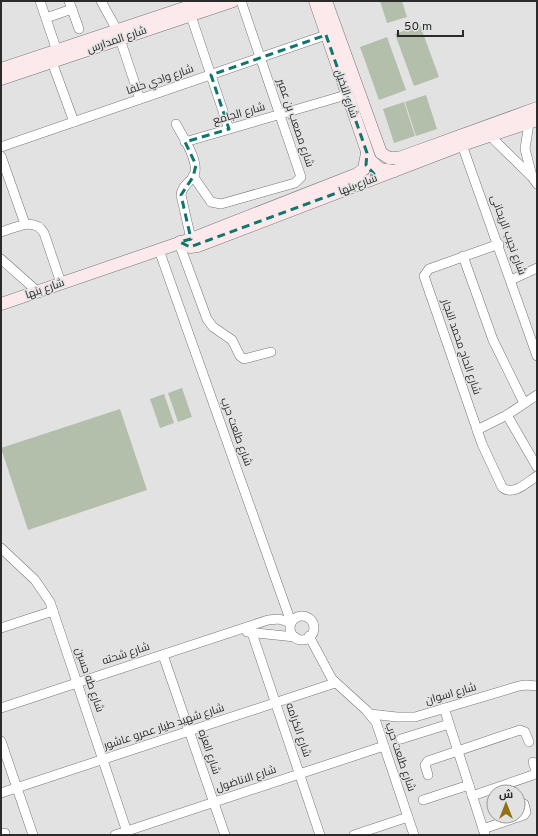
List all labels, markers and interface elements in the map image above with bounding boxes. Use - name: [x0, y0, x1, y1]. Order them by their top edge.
- scale bar: [398, 12, 463, 38]
- text: 50 m: [404, 19, 432, 35]
- street label: شارع المدارس: [85, 23, 149, 57]
- street label: شارع وادي حلفا: [124, 62, 196, 99]
- street label: شارع النخيل: [331, 68, 361, 120]
- street label: شارع مصعب بن عمير: [273, 76, 317, 169]
- street label: شارع الجامع: [211, 100, 267, 128]
- street label: شارع بنها: [337, 171, 379, 199]
- street label: شارع نجيب الريحانى: [487, 193, 529, 277]
- street label: شارع بنها: [24, 276, 66, 302]
- street label: شارع الحاج محمد النجار: [438, 296, 484, 397]
- street label: شارع طلعت حرب: [217, 396, 255, 468]
- street label: شارع شحته: [100, 640, 152, 668]
- street label: شارع طه حسين: [71, 646, 107, 714]
- street label: شارع اسوان: [424, 680, 478, 708]
- street label: شارع شهيد طيار عمرو عاشور: [101, 701, 226, 753]
- street label: شارع الكرامه: [282, 701, 314, 759]
- street label: شارع طلعت حرب: [382, 721, 418, 793]
- street label: شارع العزه: [195, 728, 223, 776]
- street label: شارع الاناضول: [214, 763, 278, 795]
- north arrow: [486, 784, 526, 824]
- text: ش: [499, 788, 513, 802]

